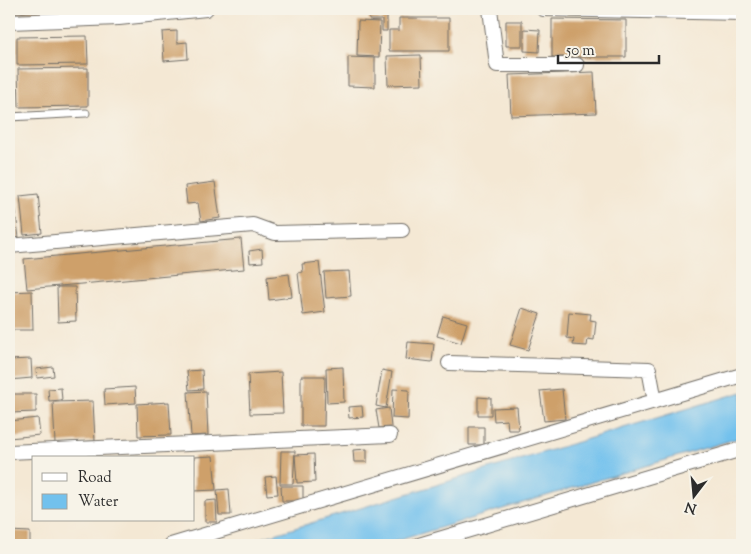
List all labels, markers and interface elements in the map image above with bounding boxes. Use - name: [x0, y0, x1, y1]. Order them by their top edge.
- scale bar: [558, 32, 660, 64]
- text: 50 m: [565, 41, 595, 62]
- legend: [32, 456, 195, 522]
- text: Road: [78, 468, 112, 489]
- north arrow: [668, 472, 718, 522]
- text: Water: [78, 492, 119, 513]
- text: N: [683, 495, 699, 518]

